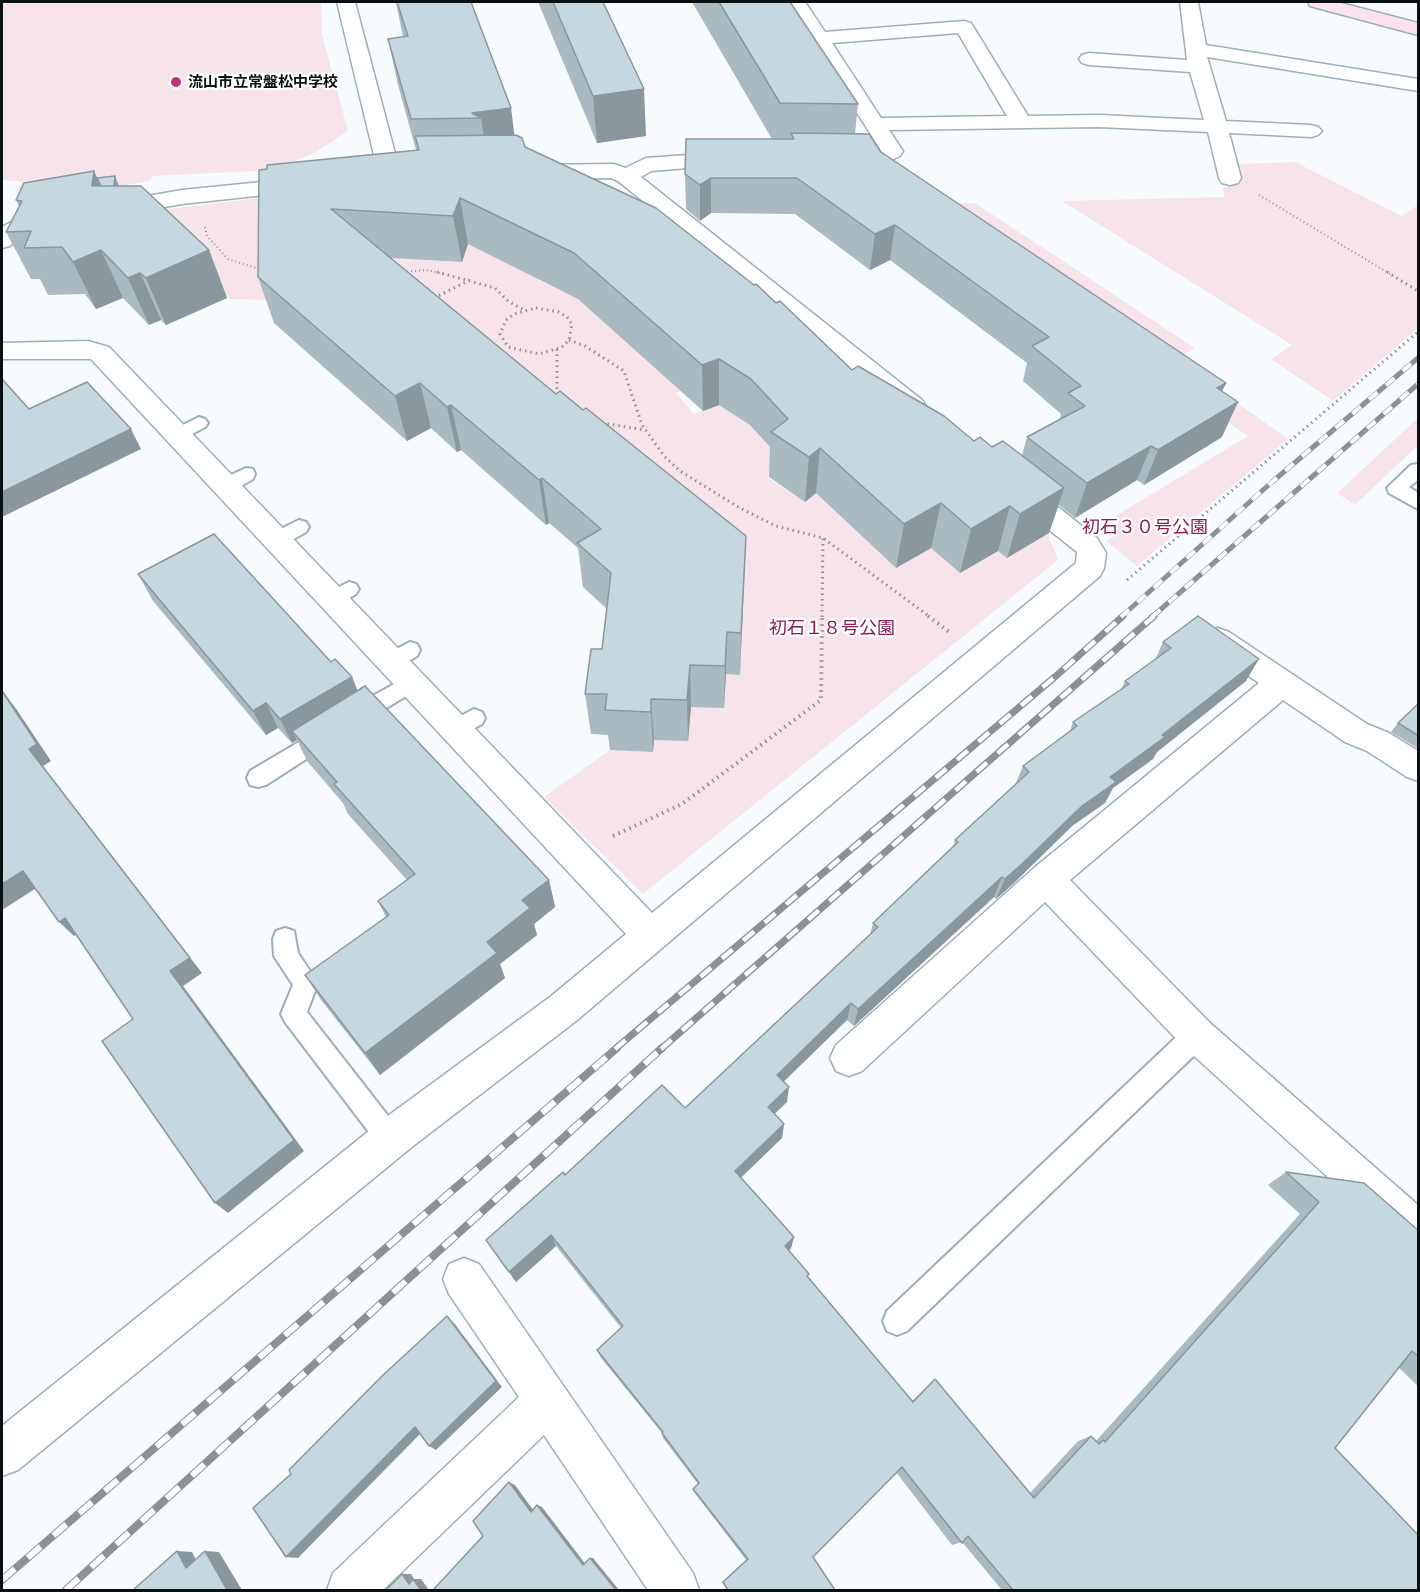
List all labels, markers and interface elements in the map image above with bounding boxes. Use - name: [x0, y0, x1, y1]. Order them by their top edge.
- place label: 流山市立常盤松中学校: [188, 73, 338, 91]
- marker: 流山市立常盤松中学校: [169, 75, 183, 89]
- park label: 初石３０号公園: [1082, 516, 1208, 538]
- park label: 初石１８号公園: [769, 617, 895, 639]

